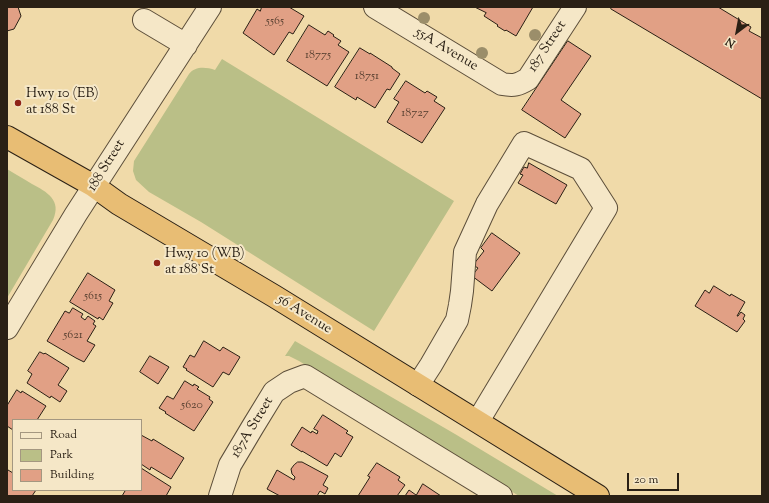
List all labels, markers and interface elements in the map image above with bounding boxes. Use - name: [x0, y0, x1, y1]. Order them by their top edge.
- north arrow: [717, 12, 757, 52]
- house number: 5565: [266, 15, 284, 29]
- street label: 187 Street: [525, 18, 571, 76]
- street label: 55A Avenue: [411, 25, 481, 75]
- text: N: [723, 33, 739, 51]
- house number: 18775: [305, 49, 331, 63]
- house number: 18751: [355, 70, 379, 84]
- place label: Hwy 10 (EB) at 188 St: [26, 87, 99, 120]
- marker: Hwy 10 (EB) at 188 St: [13, 98, 23, 108]
- house number: 18727: [401, 107, 429, 121]
- street label: 188 Street: [85, 137, 129, 195]
- place label: Hwy 10 (WB) at 188 St: [165, 247, 245, 280]
- marker: Hwy 10 (WB) at 188 St: [152, 258, 162, 268]
- house number: 5615: [84, 290, 102, 304]
- street label: 56 Avenue: [273, 292, 335, 338]
- house number: 5621: [63, 329, 83, 343]
- street label: 187A Street: [228, 394, 278, 462]
- house number: 5620: [181, 399, 203, 413]
- legend: [12, 419, 142, 491]
- text: Road: [50, 426, 77, 444]
- text: Park: [50, 446, 73, 464]
- scale bar: [629, 465, 681, 491]
- text: Building: [50, 466, 94, 484]
- text: 20 m: [634, 471, 658, 489]

